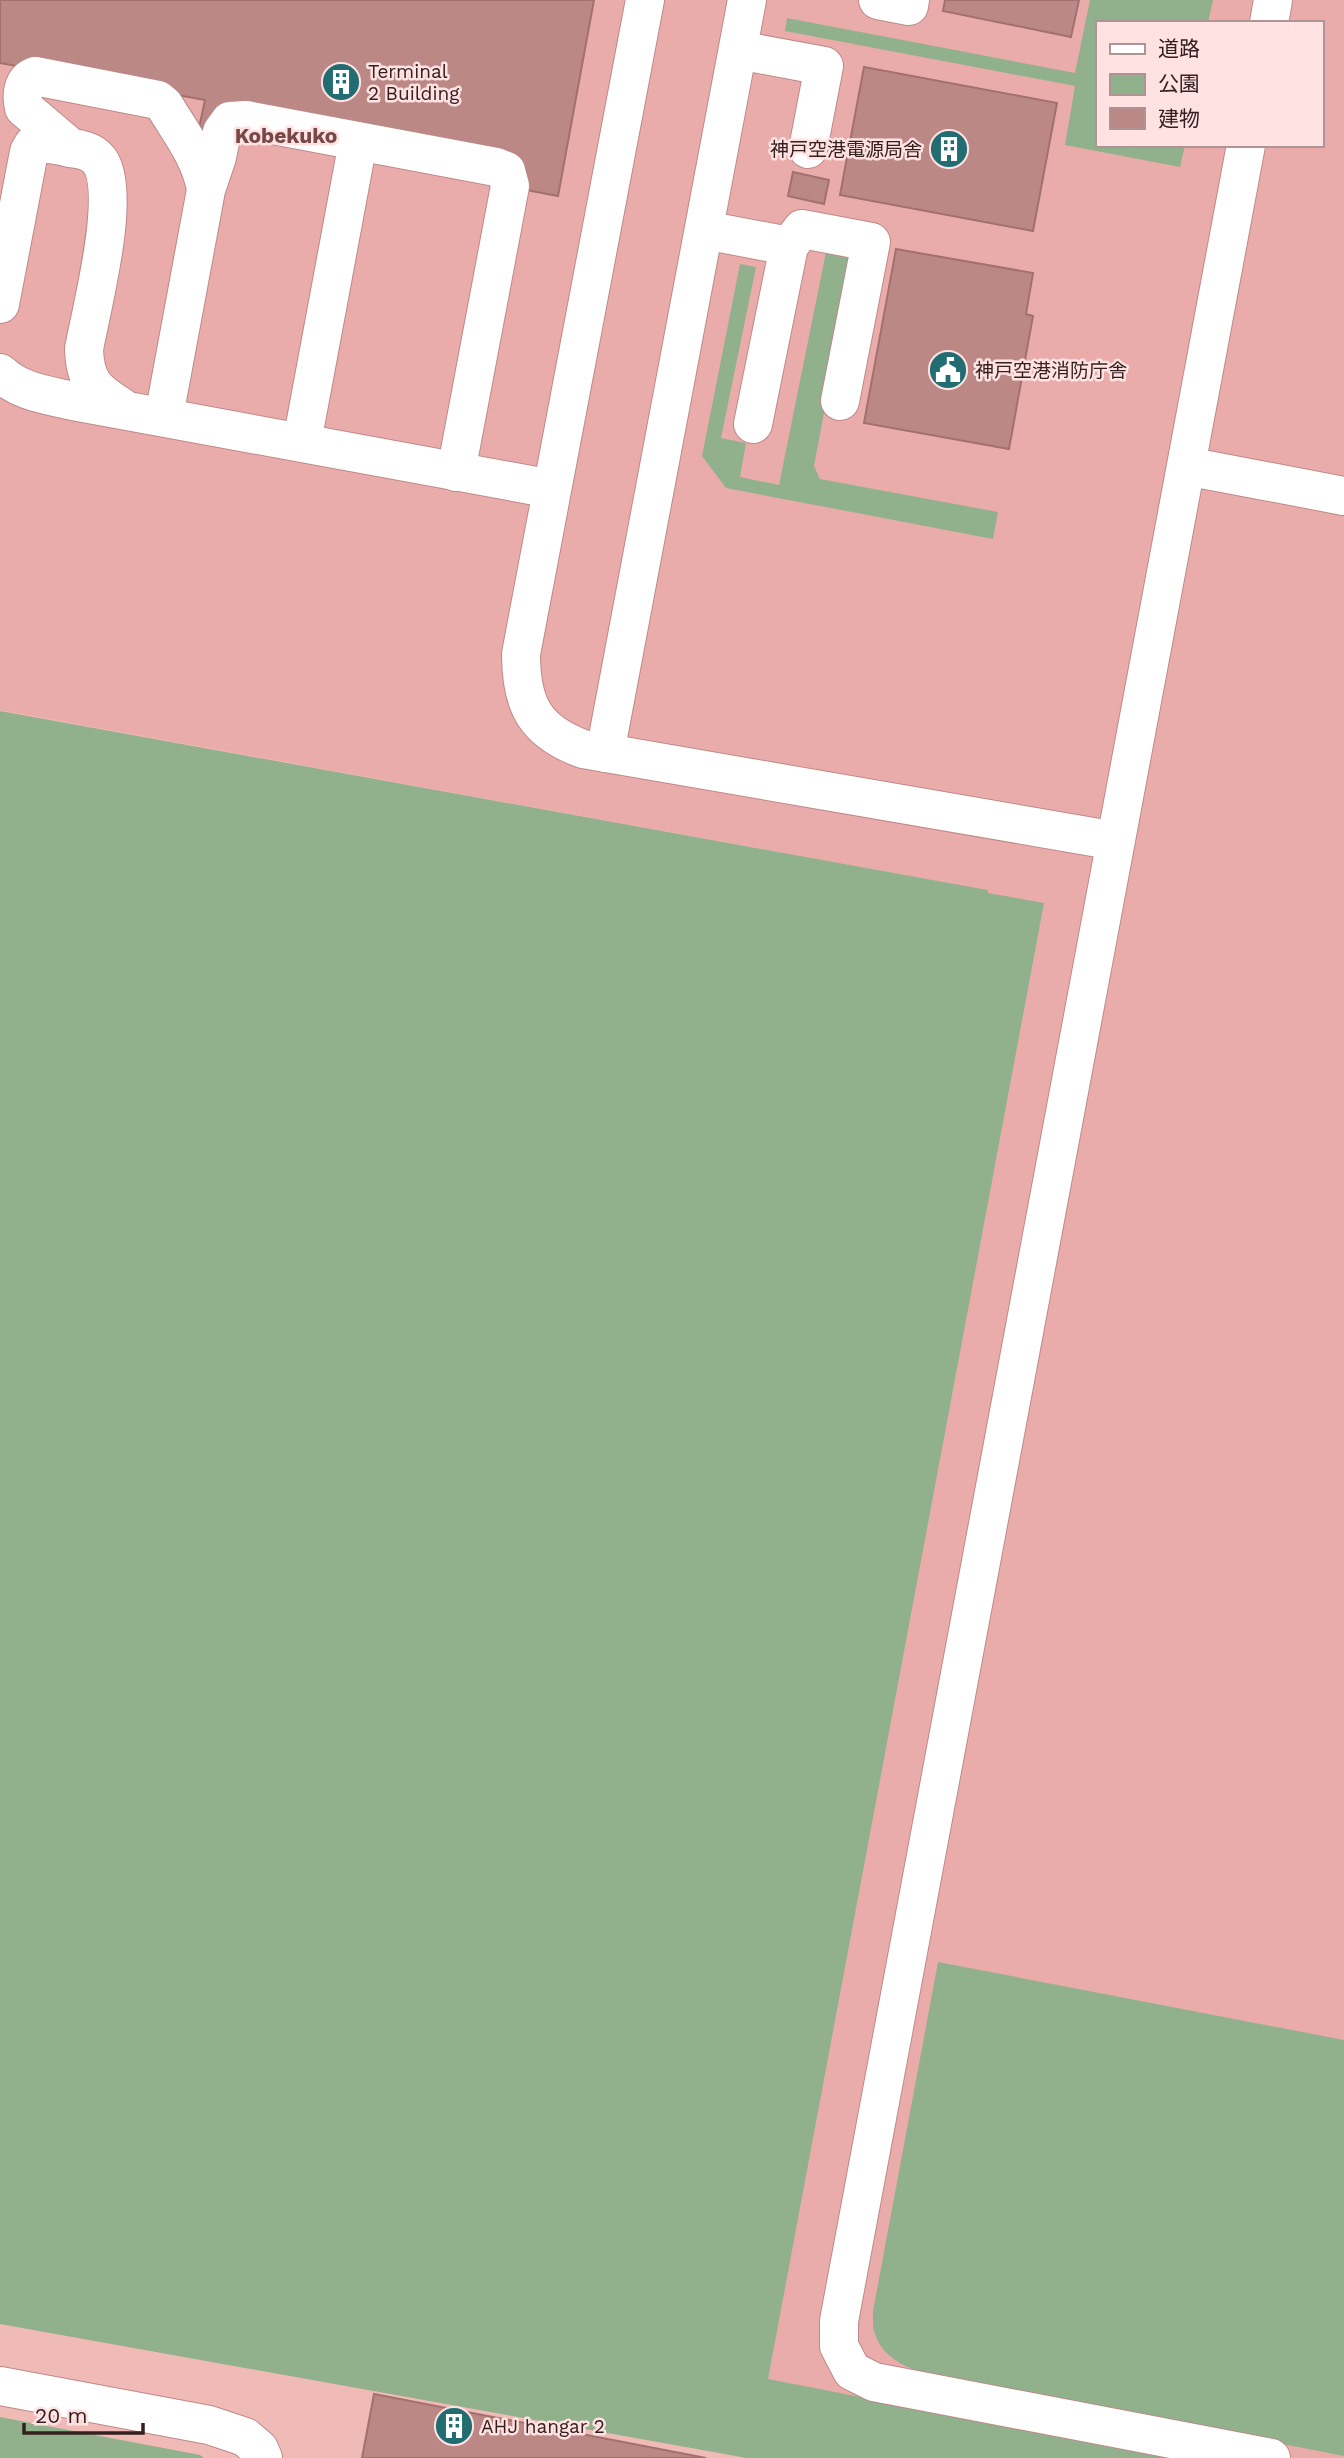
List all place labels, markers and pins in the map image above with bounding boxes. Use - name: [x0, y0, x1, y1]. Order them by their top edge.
- place label: Terminal 2 Building: [368, 60, 460, 105]
- building icon: Terminal 2 Building: [320, 61, 362, 103]
- building icon: 神戸空港電源局舎: [928, 128, 970, 170]
- place label: 神戸空港電源局舎: [770, 138, 922, 161]
- public building icon: 神戸空港消防庁舎: [927, 349, 969, 391]
- place label: 神戸空港消防庁舎: [975, 359, 1127, 382]
- building icon: AHJ hangar 2: [433, 2405, 475, 2447]
- place label: AHJ hangar 2: [481, 2415, 605, 2438]

